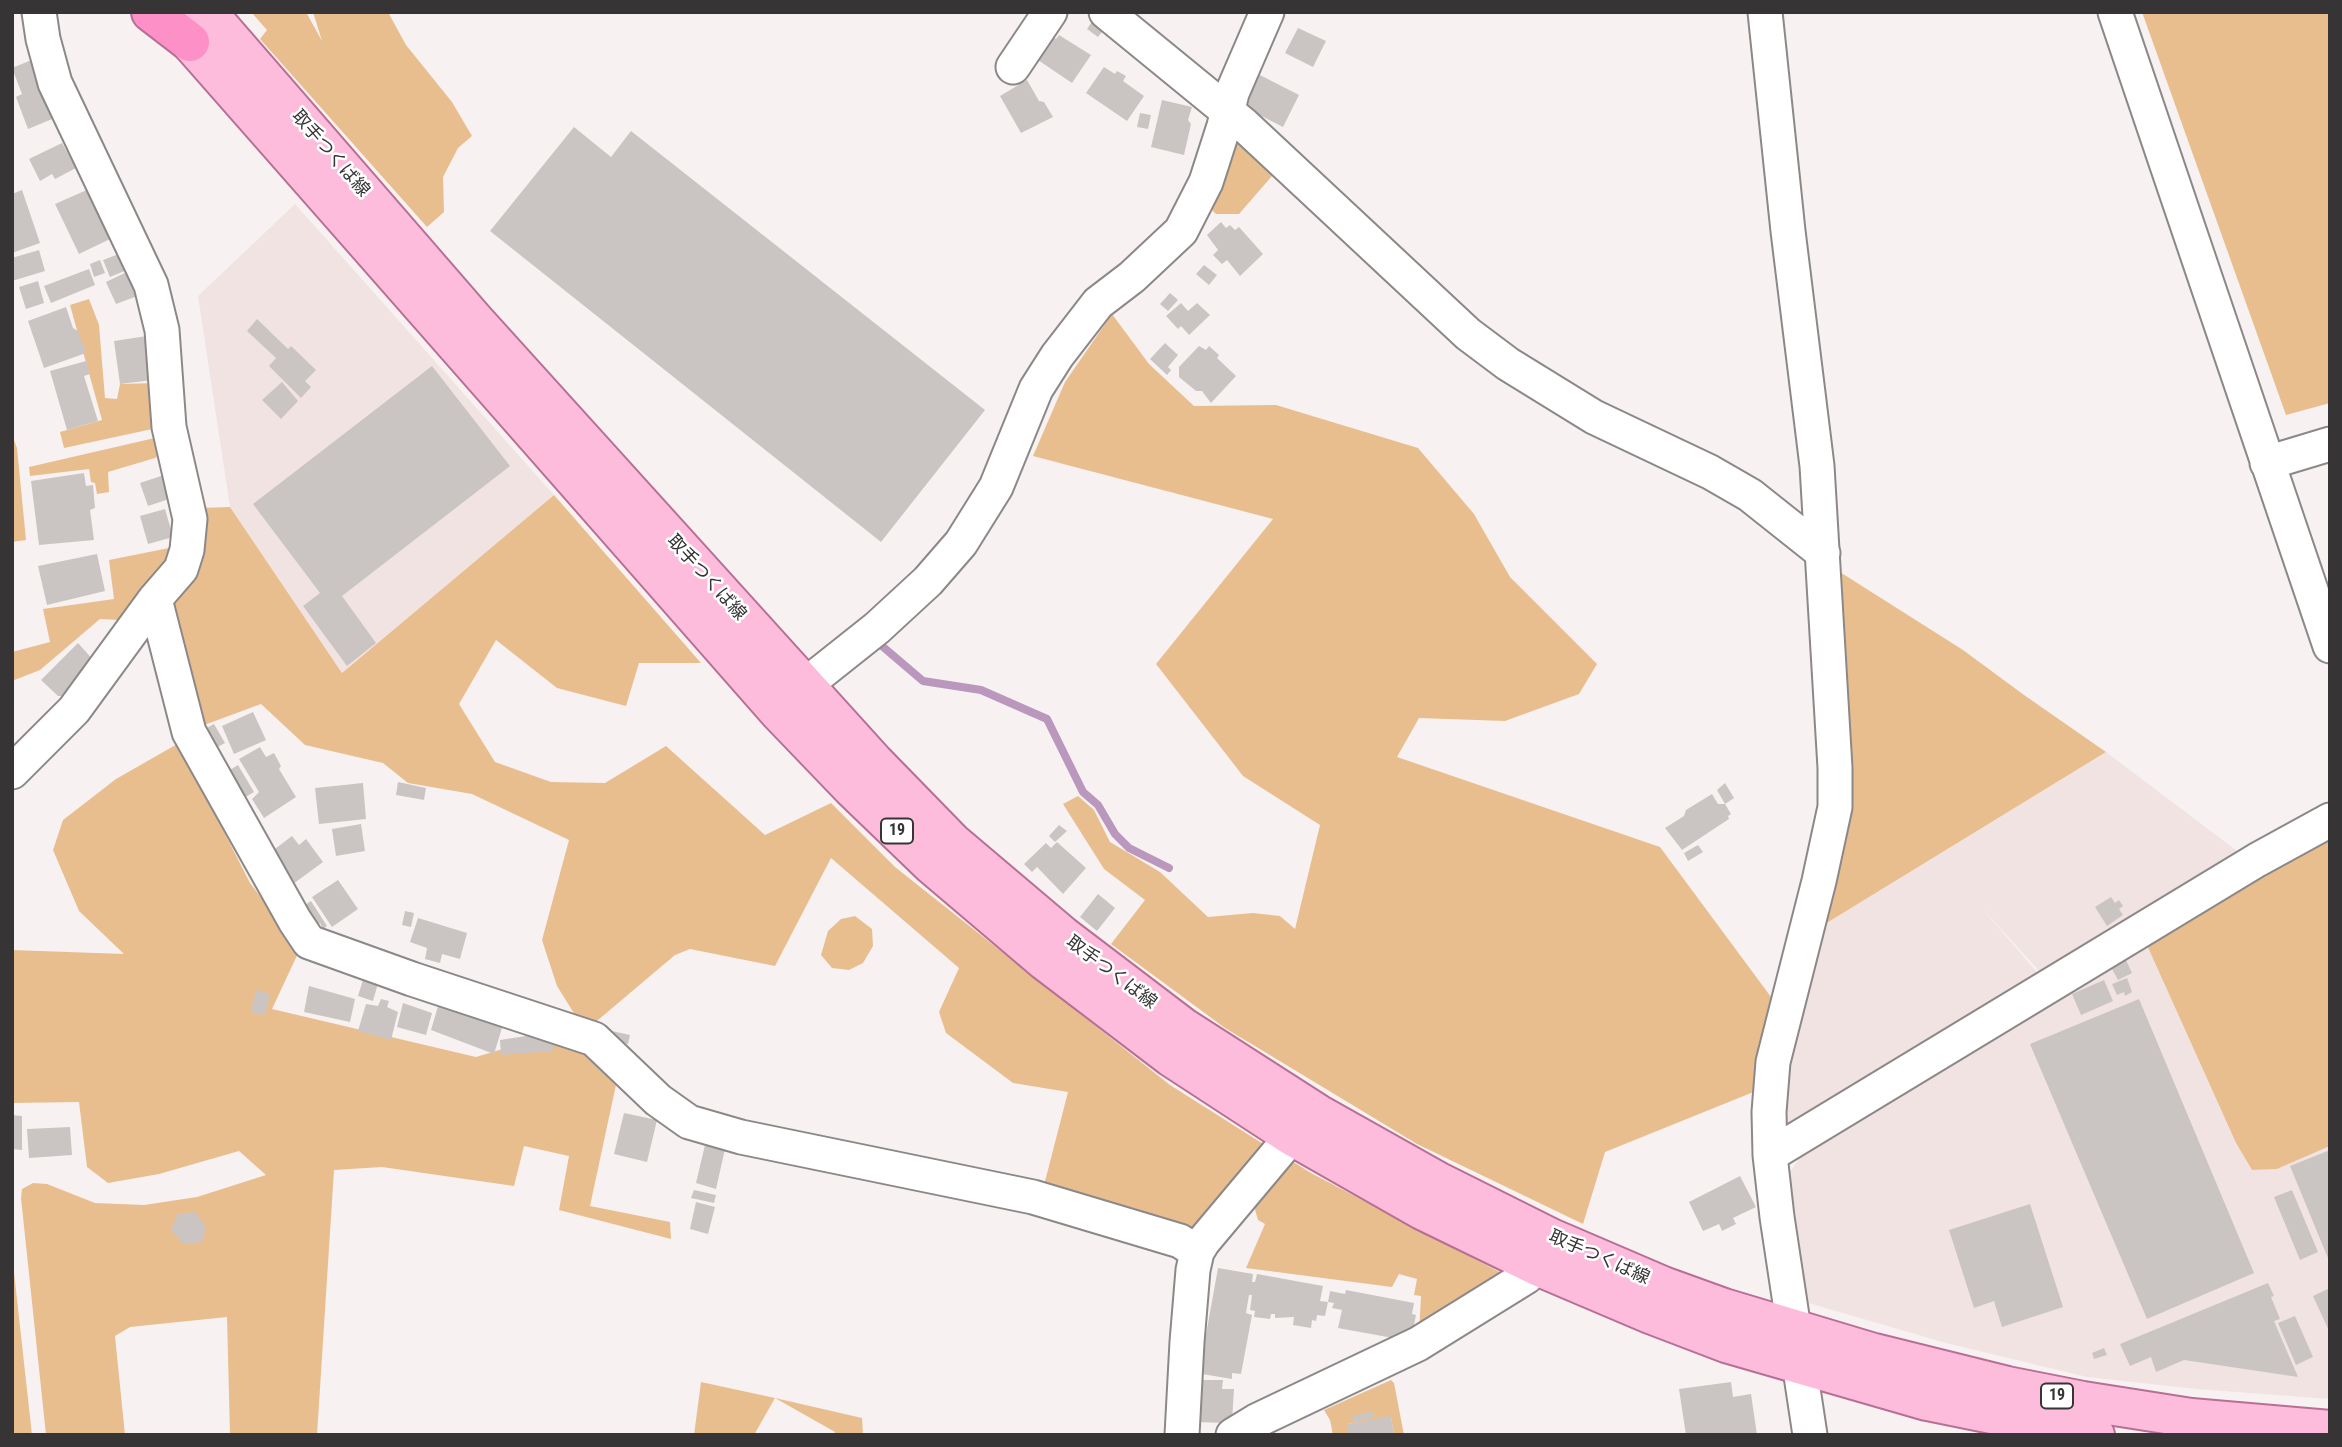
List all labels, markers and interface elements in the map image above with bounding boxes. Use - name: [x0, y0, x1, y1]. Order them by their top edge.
- street label: 取手つくば線: [286, 106, 374, 202]
- street label: 取手つくば線: [662, 531, 750, 625]
- road number: 19: [881, 818, 913, 844]
- street label: 取手つくば線: [1061, 932, 1161, 1014]
- street label: 取手つくば線: [1545, 1226, 1653, 1290]
- road number: 19: [2041, 1384, 2073, 1408]

